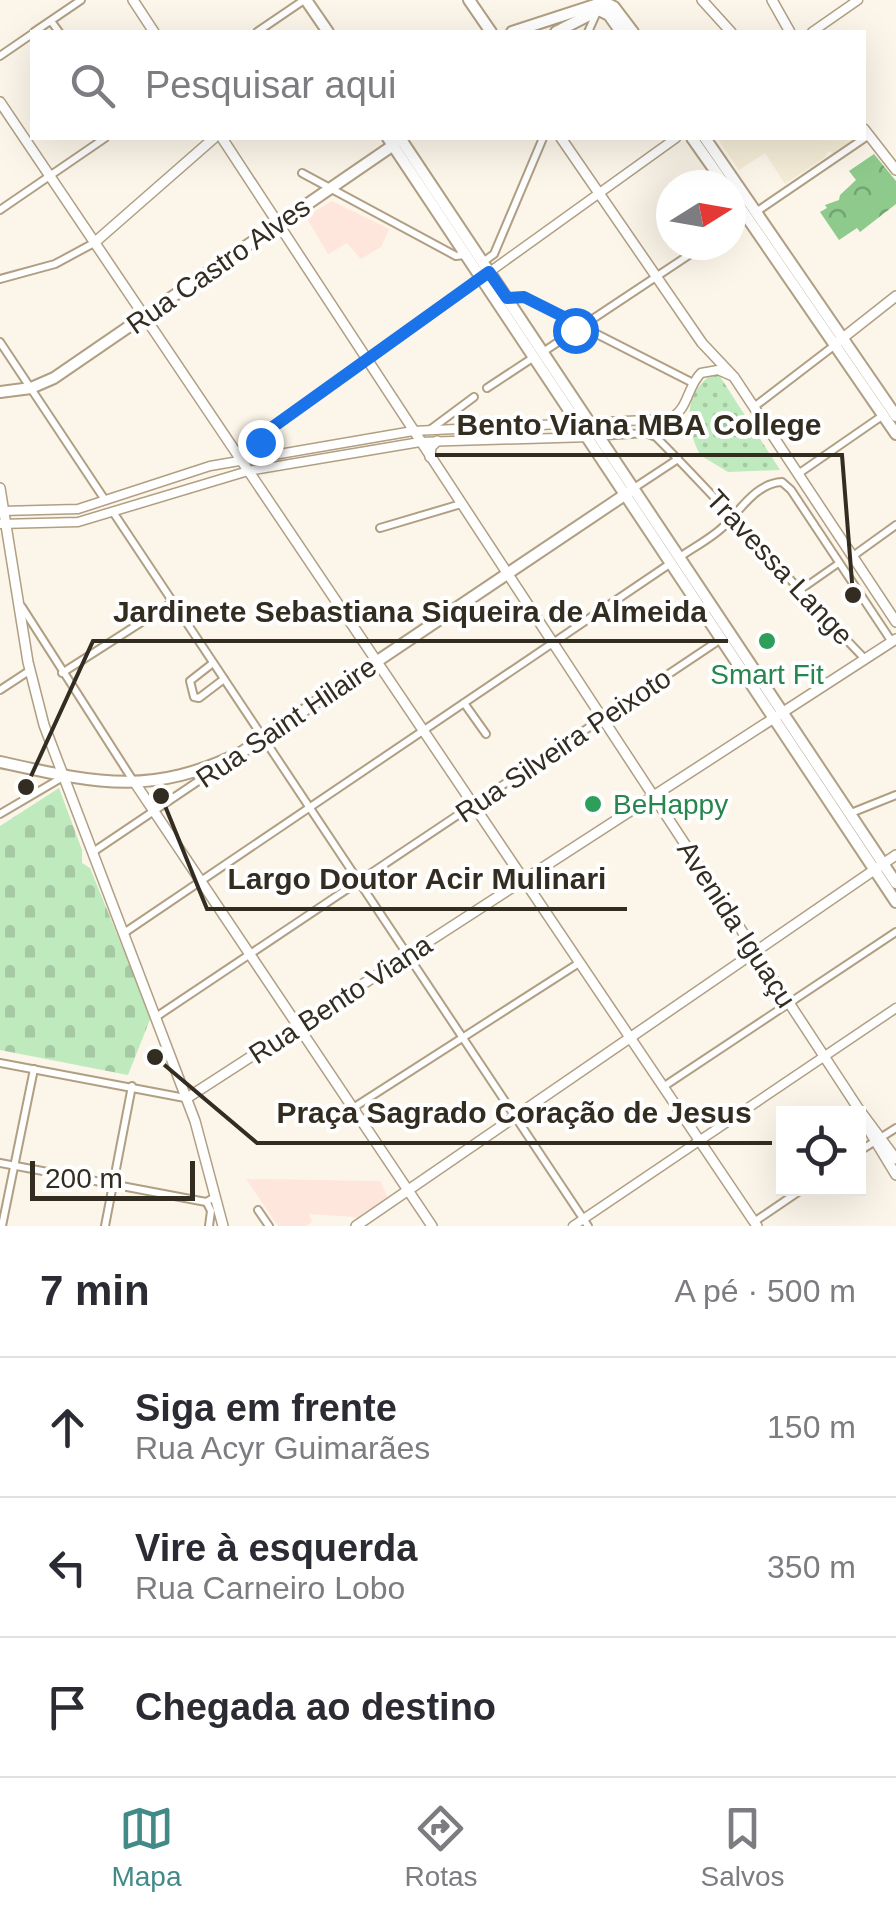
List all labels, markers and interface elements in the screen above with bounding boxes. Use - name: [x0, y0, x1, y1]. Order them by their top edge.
- search box: [30, 30, 866, 140]
- icon: search: [65, 58, 120, 113]
- text: Pesquisar aqui: [145, 64, 396, 106]
- north arrow: [656, 170, 746, 260]
- street label: Rua Castro Alves: [121, 191, 316, 340]
- route start: [553, 308, 599, 354]
- callout: Bento Viana MBA College: [435, 395, 842, 455]
- text: Bento Viana MBA College: [456, 408, 822, 441]
- route end: [238, 420, 284, 466]
- street label: Travessa Lange: [700, 484, 859, 651]
- callout: Jardinete Sebastiana Siqueira de Almeida: [93, 581, 728, 641]
- text: Jardinete Sebastiana Siqueira de Almeida: [113, 595, 707, 628]
- marker: Smart Fit: [756, 630, 778, 652]
- street label: Rua Saint Hilaire: [191, 651, 382, 794]
- place label: Smart Fit: [710, 659, 824, 690]
- street label: Rua Silveira Peixoto: [450, 662, 676, 829]
- place label: BeHappy: [613, 789, 728, 820]
- marker: BeHappy: [582, 793, 604, 815]
- street label: Avenida Iguaçu: [671, 835, 802, 1013]
- callout: Largo Doutor Acir Mulinari: [207, 849, 627, 909]
- text: Largo Doutor Acir Mulinari: [228, 862, 606, 895]
- street label: Rua Bento Viana: [243, 929, 438, 1070]
- callout: Praça Sagrado Coração de Jesus: [257, 1083, 772, 1143]
- text: Praça Sagrado Coração de Jesus: [276, 1096, 752, 1129]
- map controls: [776, 1106, 866, 1196]
- button: locate: [776, 1106, 866, 1196]
- scale bar: [30, 1156, 195, 1200]
- text: 200 m: [45, 1163, 123, 1194]
- text: 7 min: [40, 1267, 150, 1314]
- text: A pé · 500 m: [675, 1273, 856, 1309]
- text: Siga em frente: [135, 1387, 397, 1429]
- icon: ahead: [40, 1400, 95, 1455]
- text: 150 m: [767, 1409, 856, 1445]
- text: Rua Acyr Guimarães: [135, 1430, 430, 1466]
- text: Vire à esquerda: [135, 1527, 417, 1569]
- icon: left: [40, 1540, 95, 1595]
- text: 350 m: [767, 1549, 856, 1585]
- text: Rua Carneiro Lobo: [135, 1570, 405, 1606]
- icon: arrive: [40, 1680, 95, 1735]
- text: Chegada ao destino: [135, 1686, 496, 1728]
- tab: Mapa: [111, 1801, 182, 1893]
- tab: Rotas: [404, 1801, 478, 1893]
- tab: Salvos: [700, 1801, 785, 1893]

